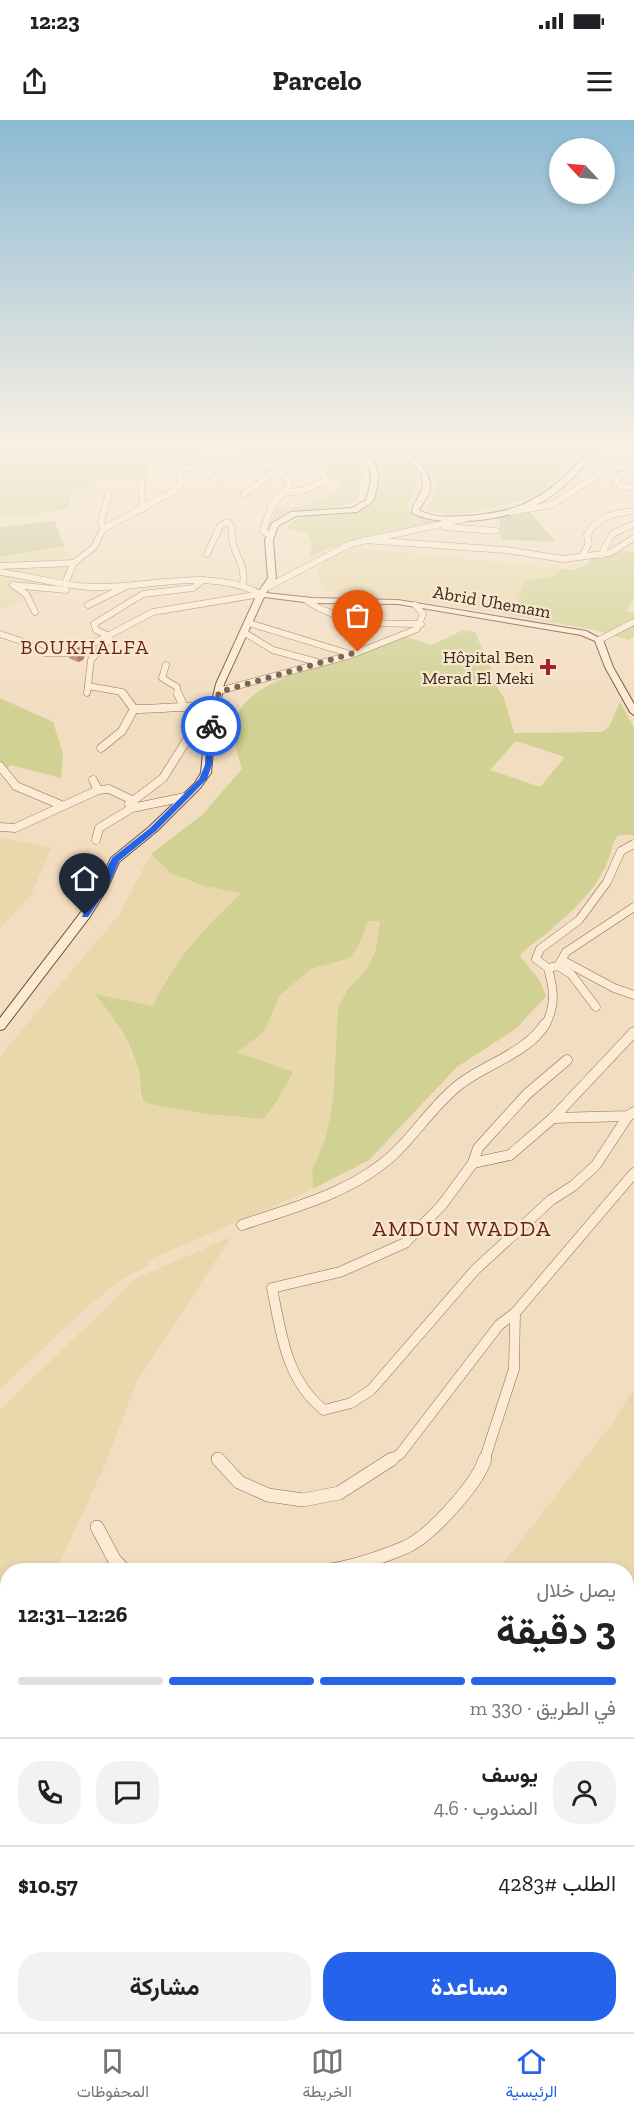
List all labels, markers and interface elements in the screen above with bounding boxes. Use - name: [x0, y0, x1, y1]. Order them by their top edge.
- text: 12:23: [30, 8, 80, 35]
- icon: share: [18, 65, 51, 98]
- text: Parcelo: [272, 65, 362, 97]
- icon: menu: [583, 65, 616, 98]
- north arrow: [549, 138, 615, 204]
- map controls: [549, 138, 615, 204]
- street label: Abrid Uhemam: [431, 581, 553, 623]
- pin: [332, 590, 383, 652]
- icon: bag: [341, 599, 374, 632]
- district label: BOUKHALFA: [20, 635, 150, 659]
- place label: Hôpital Ben Merad El Meki: [422, 646, 535, 689]
- marker: Hôpital Ben Merad El Meki: [539, 658, 557, 676]
- courier: [181, 696, 241, 756]
- icon: bike: [195, 710, 228, 743]
- pin: [59, 853, 110, 915]
- icon: home: [68, 862, 101, 895]
- district label: AMDUN WADDA: [372, 1215, 552, 1242]
- text: يصل خلال: [536, 1578, 616, 1602]
- text: 12:26–12:31: [18, 1601, 128, 1628]
- text: 3 دقيقة: [496, 1607, 616, 1654]
- text: في الطريق · 330 m: [470, 1696, 616, 1720]
- button: phone: [18, 1761, 81, 1824]
- button: chat: [96, 1761, 159, 1824]
- text: يوسف: [482, 1761, 538, 1788]
- button: person: [553, 1761, 616, 1824]
- text: المندوب · 4.6: [434, 1796, 538, 1820]
- text: الطلب #4283: [498, 1870, 616, 1897]
- text: $10.57: [18, 1872, 78, 1899]
- button: مشاركة: [18, 1952, 311, 2021]
- button: مساعدة: [323, 1952, 616, 2021]
- tab: المحفوظات: [77, 2045, 149, 2106]
- tab: الخريطة: [302, 2045, 352, 2106]
- tab: الرئيسية: [505, 2045, 557, 2106]

